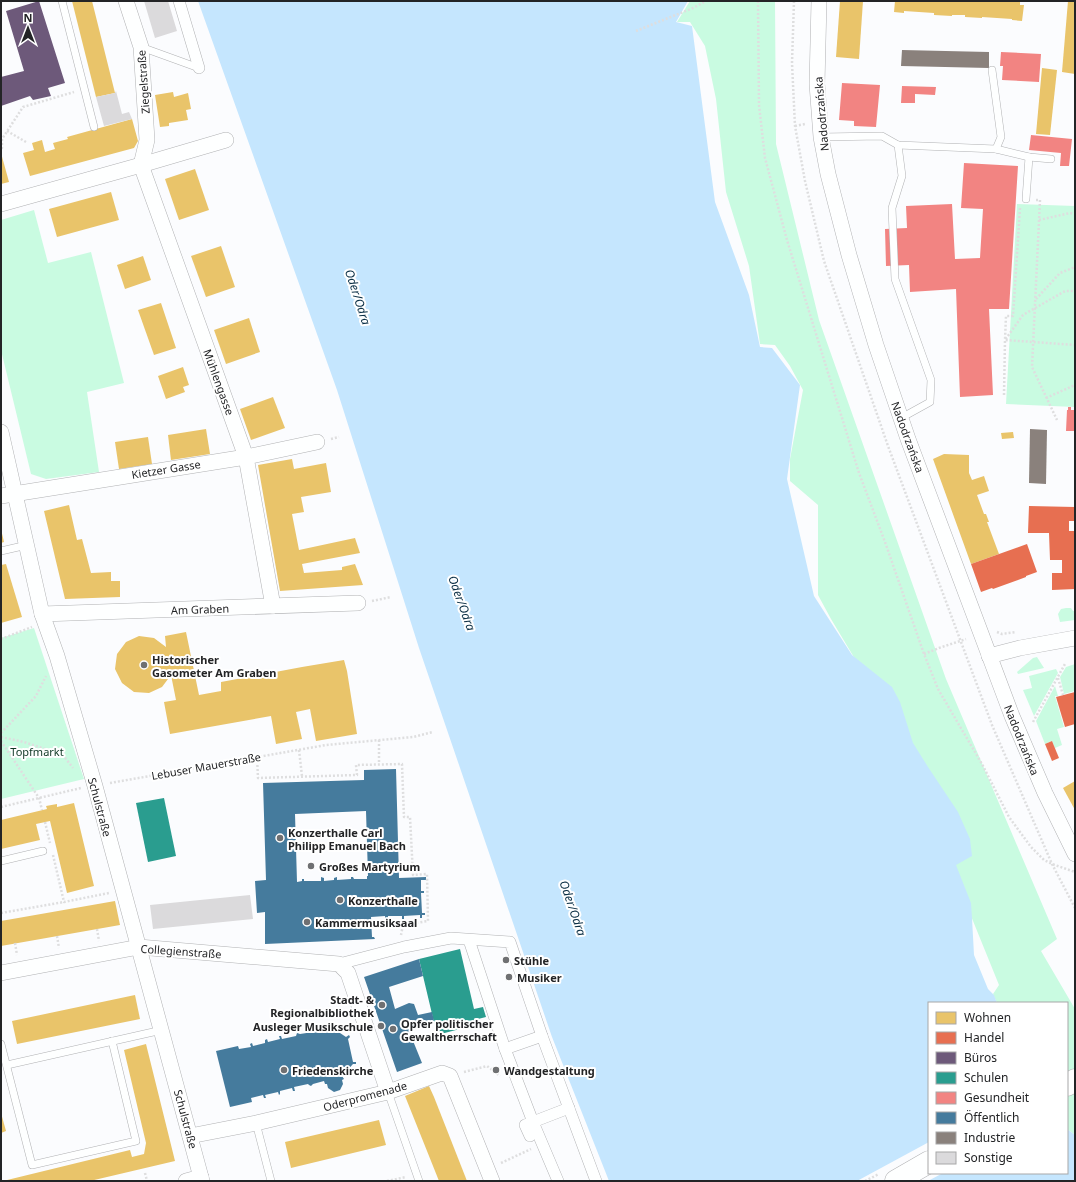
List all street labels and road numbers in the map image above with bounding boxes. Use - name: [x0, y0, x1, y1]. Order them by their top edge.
- street label: Ziegelstraße: [133, 50, 153, 114]
- street label: Nadodrzańska: [810, 76, 832, 152]
- street label: Mühlengasse: [200, 347, 238, 417]
- street label: Nadodrzańska: [888, 399, 928, 475]
- street label: Kietzer Gasse: [130, 456, 202, 482]
- street label: Am Graben: [171, 600, 229, 618]
- street label: Nadodrzańska: [1001, 703, 1043, 777]
- street label: Lebuser Mauerstraße: [150, 749, 262, 783]
- street label: Schulstraße: [85, 776, 115, 838]
- street label: Collegienstraße: [140, 941, 222, 961]
- street label: Oderpromenade: [321, 1078, 409, 1114]
- street label: Schulstraße: [171, 1088, 201, 1150]

